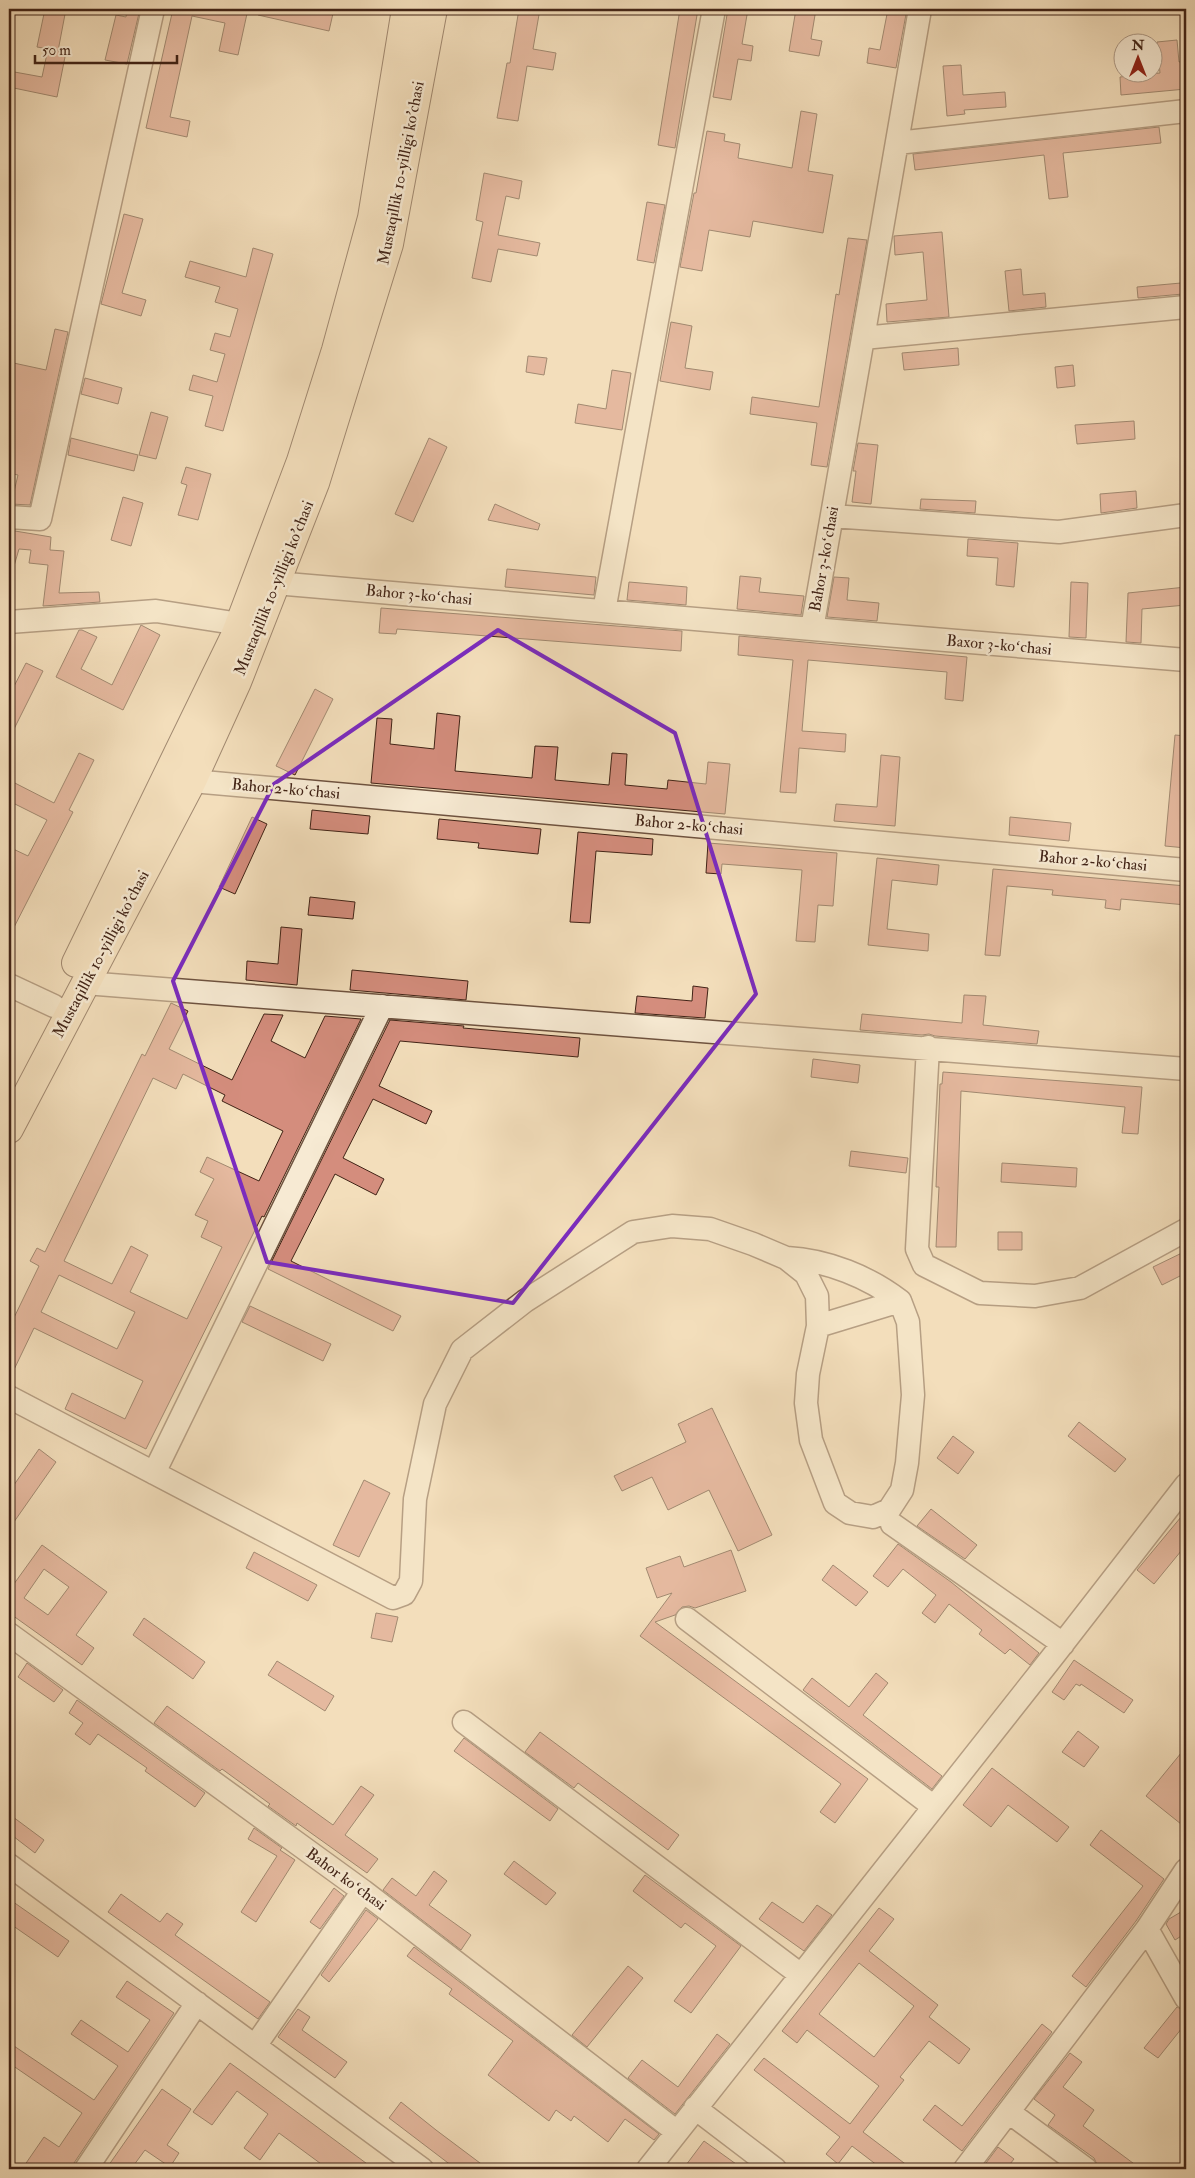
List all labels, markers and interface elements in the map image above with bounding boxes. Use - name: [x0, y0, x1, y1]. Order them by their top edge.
- scale bar: [35, 32, 178, 64]
- north arrow: [1112, 32, 1162, 82]
- text: N: [1131, 37, 1145, 54]
- text: 50 m: [42, 41, 71, 60]
- street label: Mustaqillik 10-yilligi ko'chasi: [373, 80, 429, 266]
- street label: Mustaqillik 10-yilligi ko'chasi: [230, 498, 318, 678]
- street label: Bahor 3-koʻchasi: [805, 505, 843, 613]
- street label: Bahor 3-koʻchasi: [365, 580, 473, 610]
- street label: Baxor 3-koʻchasi: [946, 630, 1052, 660]
- street label: Bahor 2-koʻchasi: [231, 774, 341, 804]
- street label: Bahor 2-koʻchasi: [634, 810, 744, 840]
- street label: Bahor 2-koʻchasi: [1038, 846, 1148, 876]
- street label: Mustaqillik 10-yilligi ko'chasi: [48, 867, 154, 1041]
- street label: Bahor koʻchasi: [302, 1843, 390, 1915]

